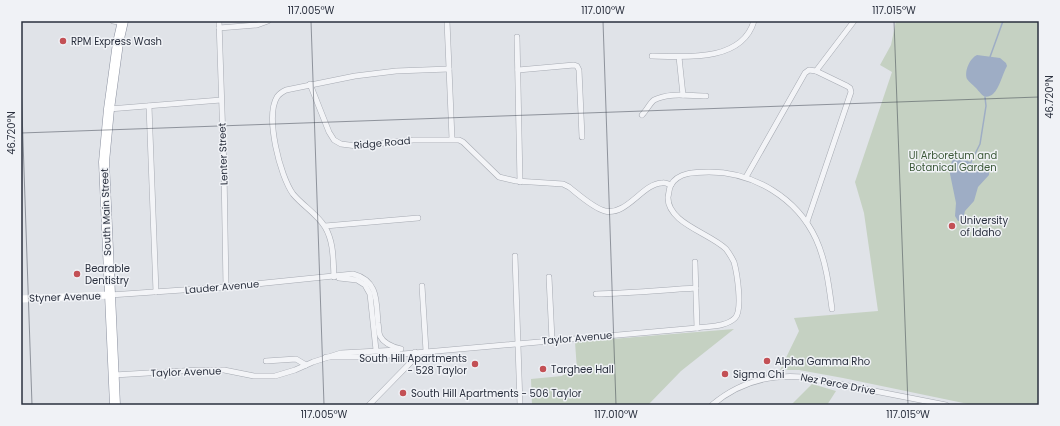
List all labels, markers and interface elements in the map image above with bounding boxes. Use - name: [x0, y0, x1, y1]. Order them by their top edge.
- text: 117.005°W: [288, 3, 335, 18]
- text: 117.010°W: [581, 3, 625, 18]
- text: 117.015°W: [872, 3, 916, 18]
- place label: RPM Express Wash: [71, 34, 162, 49]
- marker: RPM Express Wash: [58, 36, 68, 46]
- text: 46.720°N: [1042, 75, 1057, 119]
- text: 46.720°N: [4, 111, 19, 155]
- street label: Lenter Street: [214, 122, 232, 185]
- street label: Ridge Road: [353, 133, 411, 153]
- park label: UI Arboretum and Botanical Garden: [909, 148, 997, 175]
- street label: South Main Street: [97, 168, 115, 256]
- place label: University of Idaho: [960, 213, 1008, 240]
- marker: University of Idaho: [947, 221, 957, 231]
- place label: Bearable Dentistry: [85, 261, 130, 288]
- marker: Bearable Dentistry: [72, 269, 82, 279]
- street label: Lauder Avenue: [184, 276, 260, 298]
- street label: Styner Avenue: [29, 288, 101, 306]
- street label: Taylor Avenue: [541, 327, 613, 349]
- place label: South Hill Apartments - 528 Taylor: [359, 351, 467, 378]
- place label: Alpha Gamma Rho: [775, 354, 870, 369]
- marker: Alpha Gamma Rho: [762, 356, 772, 366]
- marker: South Hill Apartments - 528 Taylor: [470, 359, 480, 369]
- place label: Targhee Hall: [551, 362, 614, 377]
- street label: Taylor Avenue: [150, 363, 222, 381]
- marker: Targhee Hall: [538, 364, 548, 374]
- place label: Sigma Chi: [733, 367, 784, 382]
- marker: Sigma Chi: [720, 369, 730, 379]
- street label: Nez Perce Drive: [799, 369, 877, 399]
- place label: South Hill Apartments - 506 Taylor: [411, 386, 582, 401]
- marker: South Hill Apartments - 506 Taylor: [398, 388, 408, 398]
- text: 117.005°W: [301, 407, 348, 422]
- text: 117.010°W: [594, 407, 638, 422]
- text: 117.015°W: [886, 407, 930, 422]

